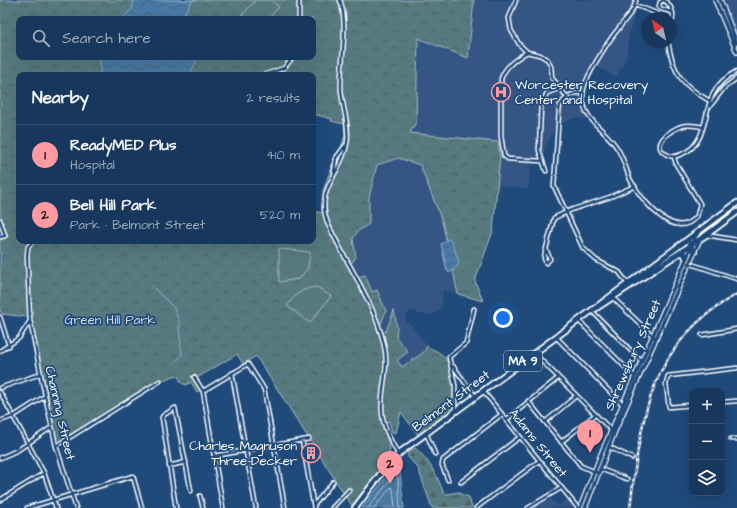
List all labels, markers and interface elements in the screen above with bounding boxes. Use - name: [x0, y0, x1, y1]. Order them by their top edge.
- north arrow: [641, 12, 677, 48]
- search box: [16, 16, 316, 60]
- icon: search: [30, 27, 52, 49]
- text: Search here: [62, 28, 151, 49]
- place label: Worcester Recovery Center and Hospital: [515, 76, 648, 109]
- hospital icon: Worcester Recovery Center and Hospital: [490, 81, 512, 103]
- text: Nearby: [32, 86, 89, 110]
- text: 2 results: [246, 89, 300, 107]
- text: ReadyMED Plus: [70, 135, 176, 156]
- text: 1: [44, 146, 46, 164]
- text: 410 m: [266, 146, 300, 164]
- text: Hospital: [70, 156, 115, 174]
- text: Bell Hill Park: [70, 195, 156, 216]
- text: 2: [41, 206, 49, 224]
- text: 520 m: [260, 206, 300, 224]
- text: Park · Belmont Street: [70, 216, 205, 234]
- street label: Shrewsbury Street: [600, 296, 667, 414]
- your location: [493, 308, 513, 328]
- park label: Green Hill Park: [64, 311, 156, 329]
- road number: MA 9: [504, 351, 542, 371]
- street label: Channing Street: [39, 364, 80, 463]
- street label: Belmont Street: [409, 365, 494, 436]
- map controls: [689, 388, 725, 496]
- button: +: [689, 388, 725, 424]
- street label: Adams Street: [505, 405, 572, 482]
- pin: 1: [577, 420, 603, 453]
- button: −: [689, 424, 725, 460]
- place label: Charles Magnuson Three-Decker: [189, 437, 297, 470]
- building icon: Charles Magnuson Three-Decker: [300, 442, 322, 464]
- pin: 2: [377, 451, 403, 484]
- button: layers: [689, 460, 725, 496]

